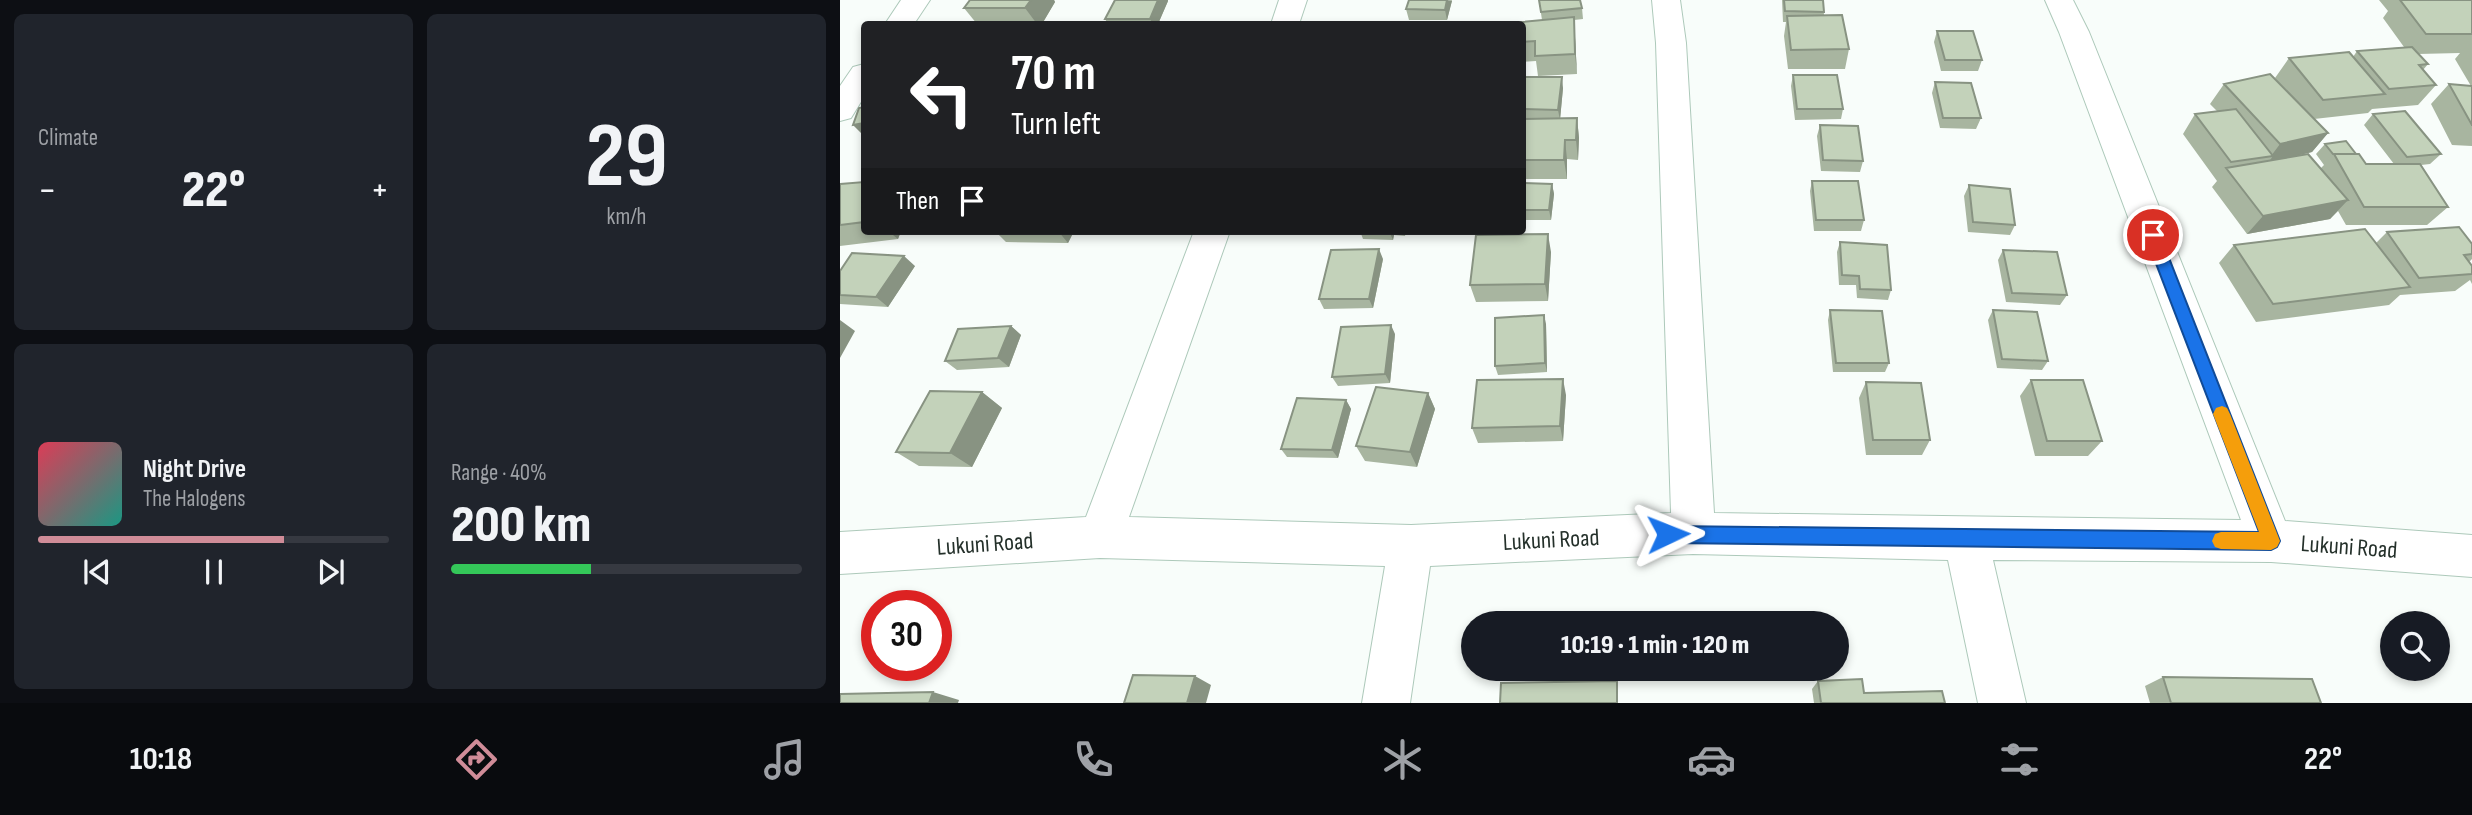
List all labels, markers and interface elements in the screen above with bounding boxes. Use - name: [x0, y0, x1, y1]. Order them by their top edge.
- text: 70 m: [1011, 45, 1096, 104]
- icon: left: [896, 49, 987, 140]
- text: 29: [585, 103, 668, 212]
- text: Turn left: [1011, 105, 1101, 144]
- text: Climate: [38, 124, 98, 152]
- text: 22°: [182, 159, 245, 222]
- text: −: [38, 168, 57, 213]
- text: +: [370, 168, 389, 213]
- icon: arrive: [953, 182, 991, 220]
- text: Then: [896, 186, 939, 217]
- text: km/h: [607, 203, 646, 231]
- pin: [2123, 205, 2183, 265]
- icon: arrive: [2134, 216, 2172, 254]
- text: Night Drive: [143, 454, 246, 485]
- text: Range · 40%: [451, 459, 547, 487]
- text: The Halogens: [143, 485, 246, 513]
- text: 200 km: [451, 494, 591, 557]
- position arrow: [1631, 497, 1705, 571]
- street label: Lukuni Road: [1502, 523, 1600, 557]
- street label: Lukuni Road: [936, 526, 1034, 562]
- street label: Lukuni Road: [2300, 529, 2398, 565]
- icon: previous: [78, 553, 116, 591]
- icon: pause: [195, 553, 233, 591]
- icon: next: [312, 553, 350, 591]
- speed limit sign: 30: [861, 590, 952, 681]
- map controls: [2380, 611, 2450, 681]
- button: search: [2380, 611, 2450, 681]
- text: 10:19 · 1 min · 120 m: [1561, 630, 1749, 661]
- icon: directions: [452, 735, 501, 784]
- icon: music: [760, 735, 809, 784]
- icon: phone: [1069, 735, 1118, 784]
- icon: climate: [1378, 735, 1427, 784]
- icon: car: [1687, 735, 1736, 784]
- icon: filters: [1995, 735, 2044, 784]
- text: 10:18: [130, 740, 192, 779]
- text: 22°: [2304, 740, 2342, 779]

